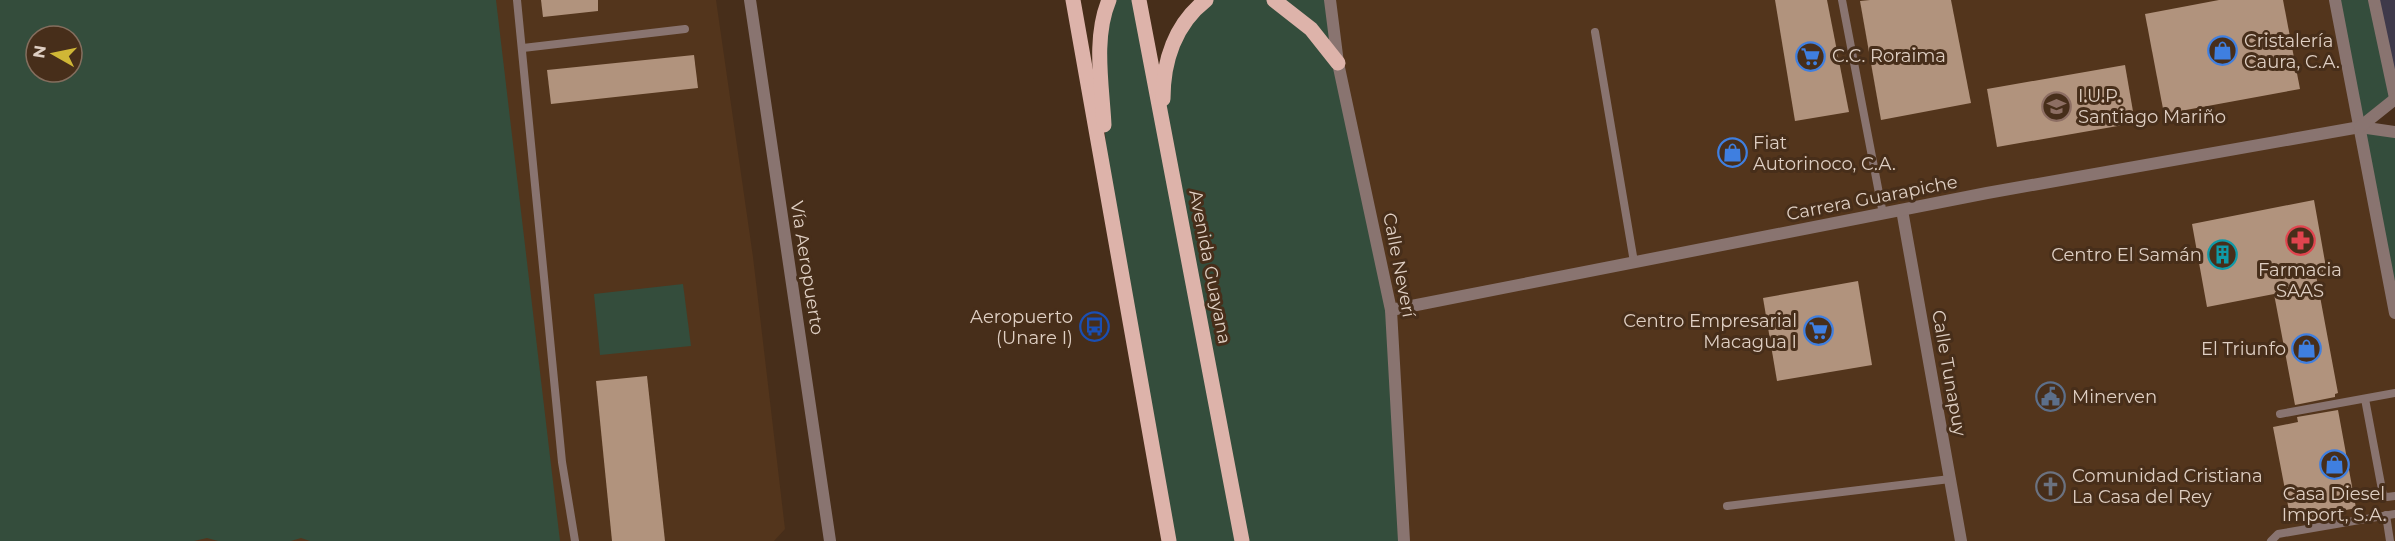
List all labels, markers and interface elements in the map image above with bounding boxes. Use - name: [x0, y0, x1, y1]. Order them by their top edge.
- north arrow: [24, 24, 84, 84]
- place label: Cristalería Caura, C.A.: [2244, 30, 2340, 73]
- shop icon: Cristalería Caura, C.A.: [2207, 35, 2239, 67]
- supermarket icon: C.C. Roraima: [1795, 40, 1827, 72]
- text: N: [29, 44, 50, 60]
- place label: C.C. Roraima: [1832, 45, 1946, 67]
- place label: I.U.P. Santiago Mariño: [2078, 85, 2226, 128]
- school or university icon: I.U.P. Santiago Mariño: [2041, 90, 2073, 122]
- place label: Fiat Autorinoco, C.A.: [1753, 132, 1896, 175]
- shop icon: Fiat Autorinoco, C.A.: [1716, 137, 1748, 169]
- street label: Carrera Guarapiche: [1785, 171, 1960, 225]
- street label: Avenida Guayana: [1184, 188, 1236, 346]
- street label: Vía Aeropuerto: [786, 199, 828, 337]
- street label: Calle Neverí: [1378, 211, 1420, 320]
- pharmacy icon: Farmacia SAAS: [2284, 225, 2316, 257]
- building icon: Centro El Samán: [2207, 239, 2239, 271]
- place label: Centro El Samán: [2051, 244, 2202, 266]
- place label: Farmacia SAAS: [2258, 259, 2342, 302]
- place label: Aeropuerto (Unare I): [970, 306, 1073, 349]
- street label: Calle Tunapuy: [1927, 308, 1971, 438]
- place label: Centro Empresarial Macagua I: [1623, 310, 1797, 353]
- bus stop icon: Aeropuerto (Unare I): [1078, 311, 1110, 343]
- supermarket icon: Centro Empresarial Macagua I: [1802, 315, 1834, 347]
- shop icon: El Triunfo: [2291, 333, 2323, 365]
- place label: El Triunfo: [2201, 338, 2286, 360]
- public building icon: Minerven: [2035, 381, 2067, 413]
- place label: Minerven: [2072, 386, 2157, 408]
- shop icon: Casa Diesel Import, S.A.: [2318, 449, 2350, 481]
- place label: Comunidad Cristiana La Casa del Rey: [2072, 465, 2263, 508]
- church icon: Comunidad Cristiana La Casa del Rey: [2035, 470, 2067, 502]
- place label: Casa Diesel Import, S.A.: [2282, 483, 2386, 526]

